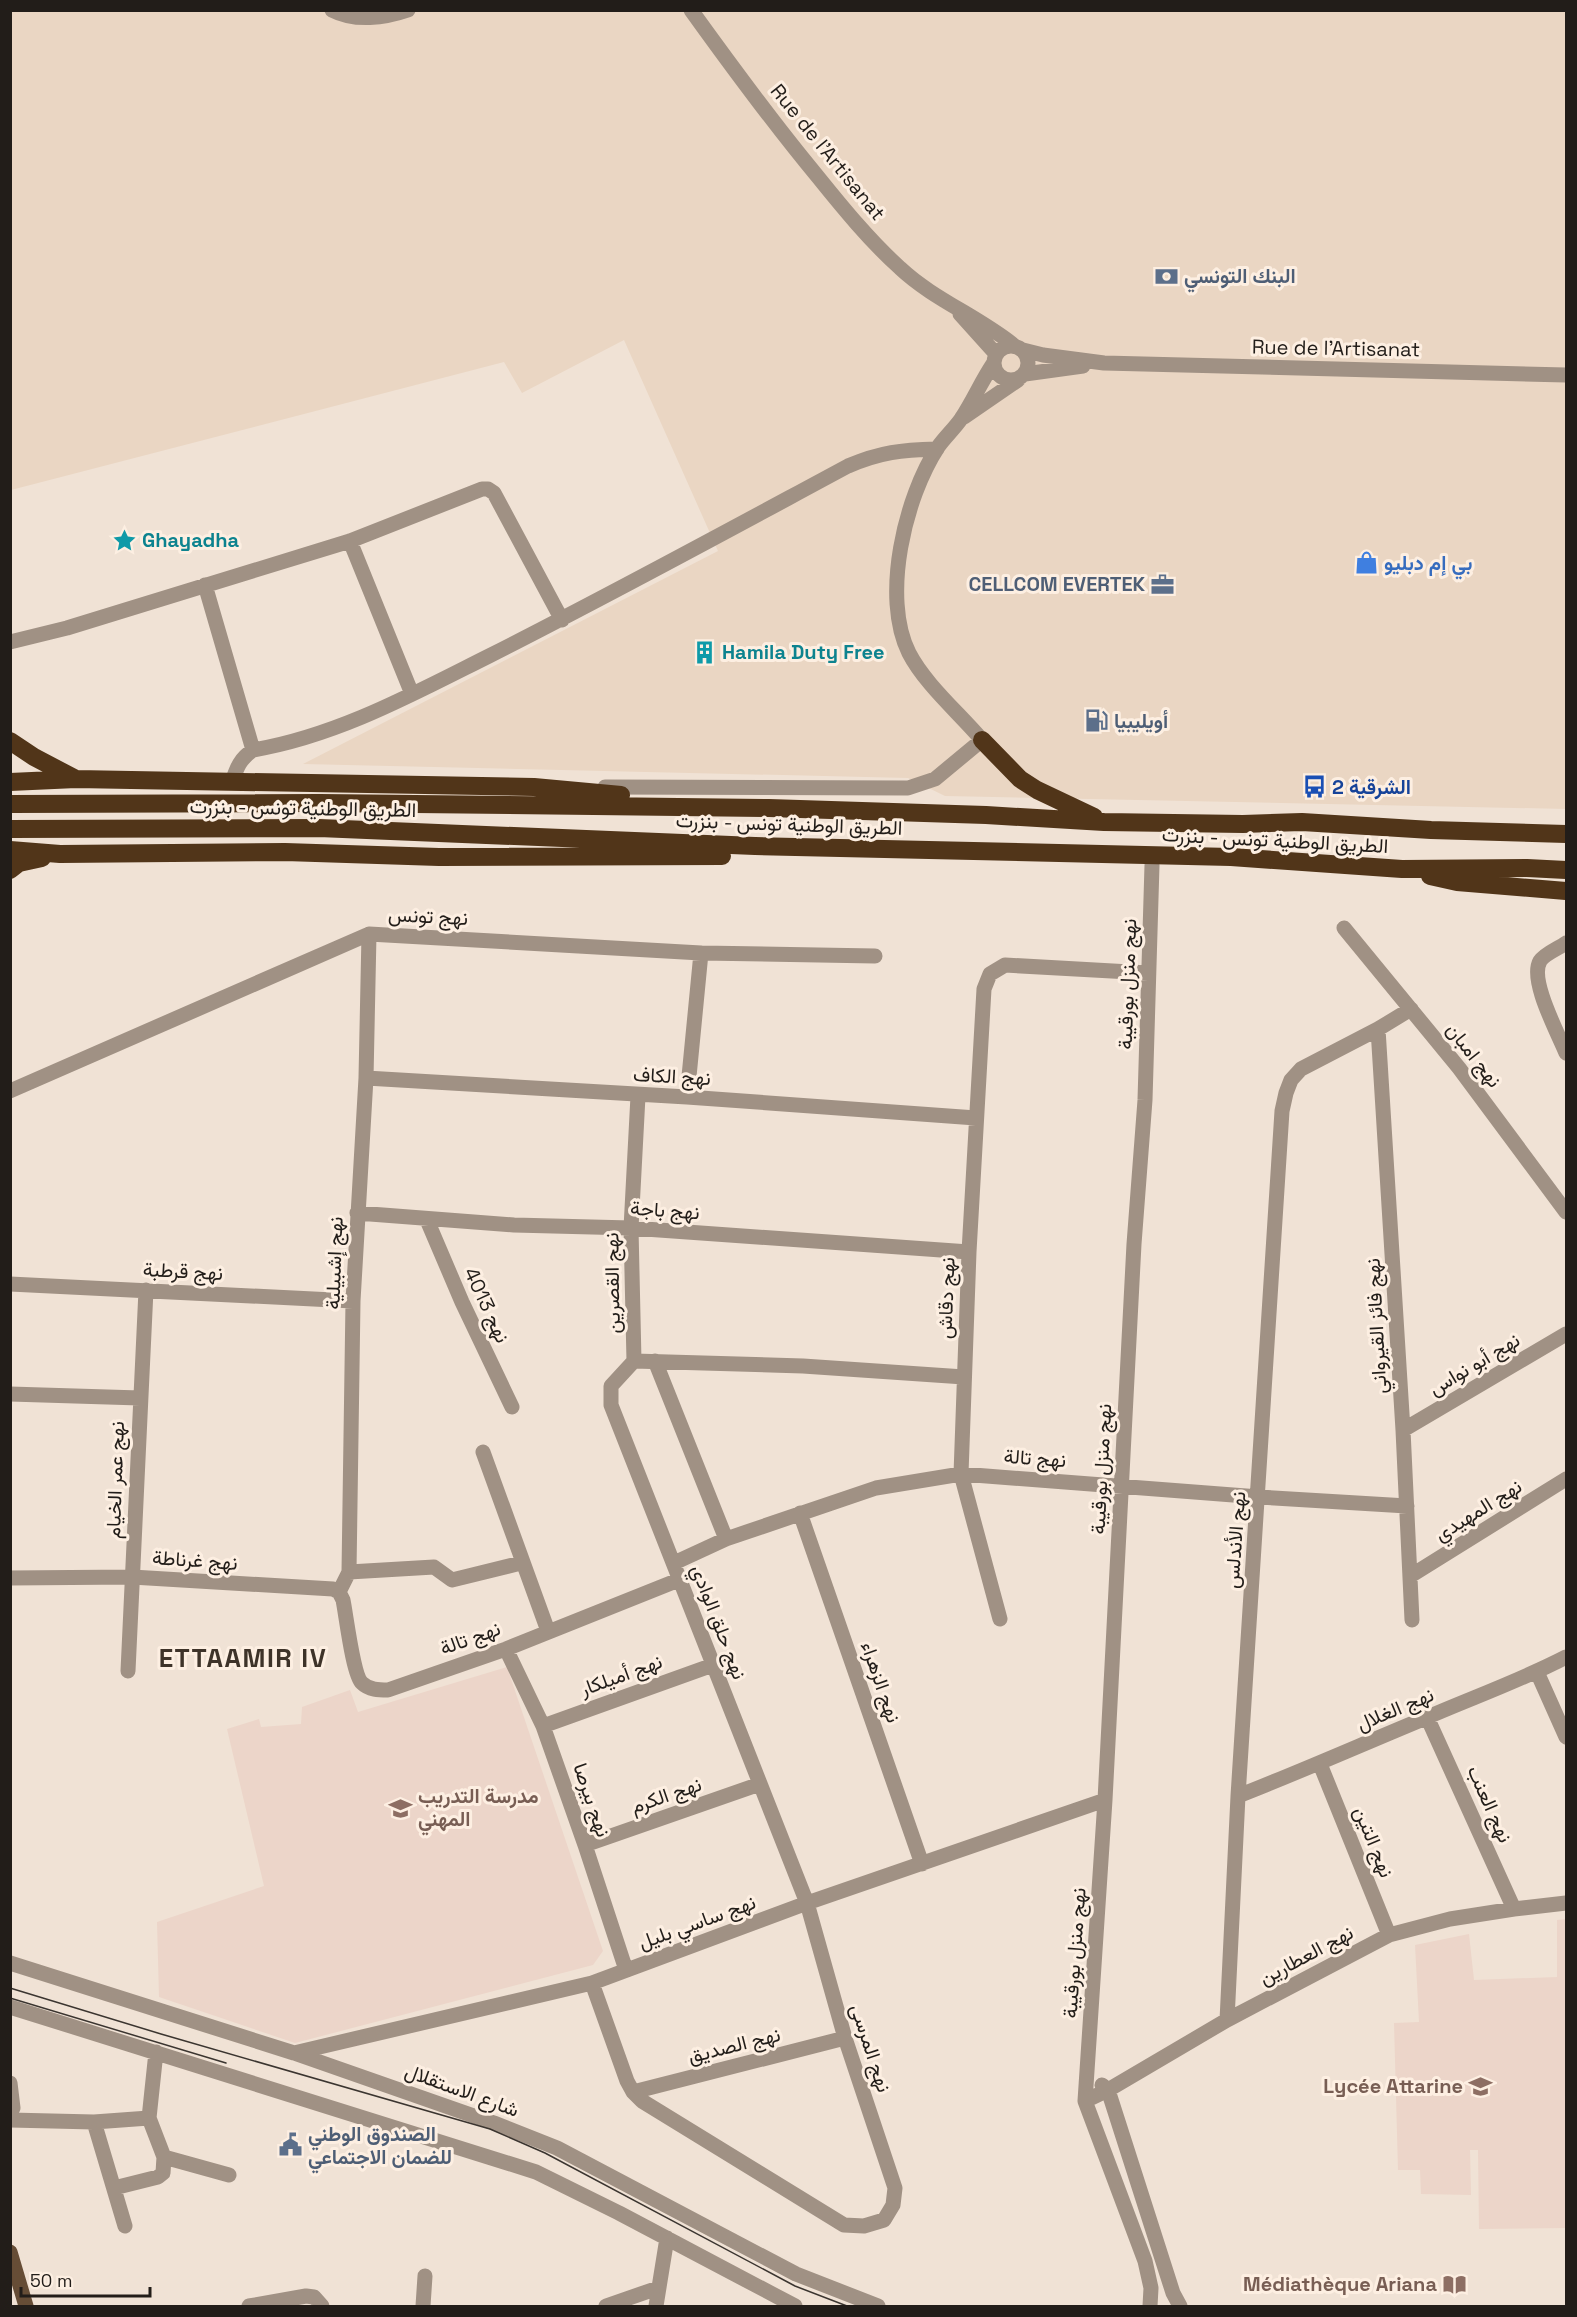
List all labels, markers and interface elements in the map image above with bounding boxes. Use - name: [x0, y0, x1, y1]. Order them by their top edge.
- street label: Rue de l'Artisanat: [765, 78, 891, 226]
- bank icon: البنك التونسي: [1153, 263, 1179, 289]
- place label: البنك التونسي: [1184, 263, 1296, 293]
- street label: Rue de l'Artisanat: [1252, 334, 1420, 362]
- place icon: Ghayadha: [111, 527, 137, 553]
- place label: Ghayadha: [142, 527, 240, 553]
- shop icon: بي إم دبليو: [1353, 550, 1379, 576]
- place label: بي إم دبليو: [1384, 550, 1473, 580]
- place label: CELLCOM EVERTEK: [968, 571, 1145, 597]
- office icon: CELLCOM EVERTEK: [1150, 571, 1176, 597]
- building icon: Hamila Duty Free: [691, 639, 717, 665]
- place label: Hamila Duty Free: [722, 639, 885, 665]
- fuel station icon: أويليبيا: [1083, 708, 1109, 734]
- place label: أويليبيا: [1114, 708, 1168, 734]
- bus stop icon: الشرقية 2: [1301, 774, 1327, 800]
- place label: الشرقية 2: [1332, 774, 1411, 800]
- street label: الطريق الوطنية تونس - بنزرت: [189, 793, 417, 823]
- street label: الطريق الوطنية تونس - بنزرت: [675, 807, 903, 841]
- street label: الطريق الوطنية تونس - بنزرت: [1161, 821, 1389, 859]
- street label: نهج تونس: [387, 901, 469, 932]
- street label: نهج منزل بورقيبة: [1112, 918, 1143, 1050]
- street label: نهج امبان: [1440, 1017, 1508, 1093]
- street label: نهج الكاف: [632, 1061, 712, 1092]
- street label: نهج باجة: [629, 1195, 701, 1226]
- street label: نهج إشبيلية: [319, 1216, 350, 1310]
- street label: نهج القصرين: [598, 1232, 627, 1334]
- street label: نهج قرطبة: [142, 1256, 224, 1287]
- street label: نهج دقاش: [932, 1256, 961, 1340]
- street label: نهج فائز القيرواني: [1359, 1257, 1397, 1395]
- street label: نهج 4013: [457, 1263, 516, 1347]
- street label: نهج أبو نواس: [1424, 1327, 1525, 1402]
- street label: نهج منزل بورقيبة: [1085, 1403, 1118, 1535]
- street label: نهج عمر الخيام: [100, 1421, 131, 1539]
- street label: نهج تالة: [1003, 1443, 1067, 1474]
- street label: نهج المهيدي: [1429, 1473, 1529, 1550]
- street label: نهج الأندلس: [1219, 1491, 1252, 1590]
- street label: نهج غرناطة: [151, 1544, 239, 1577]
- street label: نهج حلق الوادي: [681, 1561, 753, 1685]
- street label: نهج تالة: [436, 1615, 504, 1662]
- street label: نهج الزهراء: [854, 1638, 907, 1726]
- district label: ETTAAMIR IV: [159, 1641, 327, 1675]
- street label: نهج أميلكار: [575, 1648, 666, 1703]
- street label: نهج الغلال: [1353, 1681, 1438, 1738]
- street label: نهج بيرصا: [566, 1760, 617, 1841]
- street label: نهج العنب: [1461, 1761, 1518, 1847]
- street label: نهج الكرم: [627, 1771, 705, 1820]
- place label: مدرسة التدريب المهني: [418, 1783, 539, 1836]
- school or university icon: مدرسة التدريب المهني: [387, 1795, 413, 1821]
- street label: نهج التين: [1347, 1803, 1400, 1882]
- street label: نهج منزل بورقيبة: [1056, 1887, 1093, 2019]
- street label: نهج ساسي بليل: [635, 1889, 761, 1959]
- street label: نهج العطارين: [1254, 1919, 1358, 1992]
- street label: نهج المرسى: [844, 2001, 897, 2096]
- street label: نهج الصديق: [685, 2021, 783, 2070]
- street label: شارع الاستقلال: [401, 2057, 523, 2124]
- place label: Lycée Attarine: [1323, 2073, 1463, 2099]
- school or university icon: Lycée Attarine: [1468, 2073, 1494, 2099]
- place label: الصندوق الوطني للضمان الاجتماعي: [308, 2121, 452, 2174]
- public building icon: الصندوق الوطني للضمان الاجتماعي: [277, 2132, 303, 2158]
- scale bar: [21, 2260, 150, 2298]
- text: 50 m: [30, 2269, 72, 2292]
- place label: Médiathèque Ariana: [1243, 2271, 1437, 2297]
- library icon: Médiathèque Ariana: [1442, 2271, 1468, 2297]

